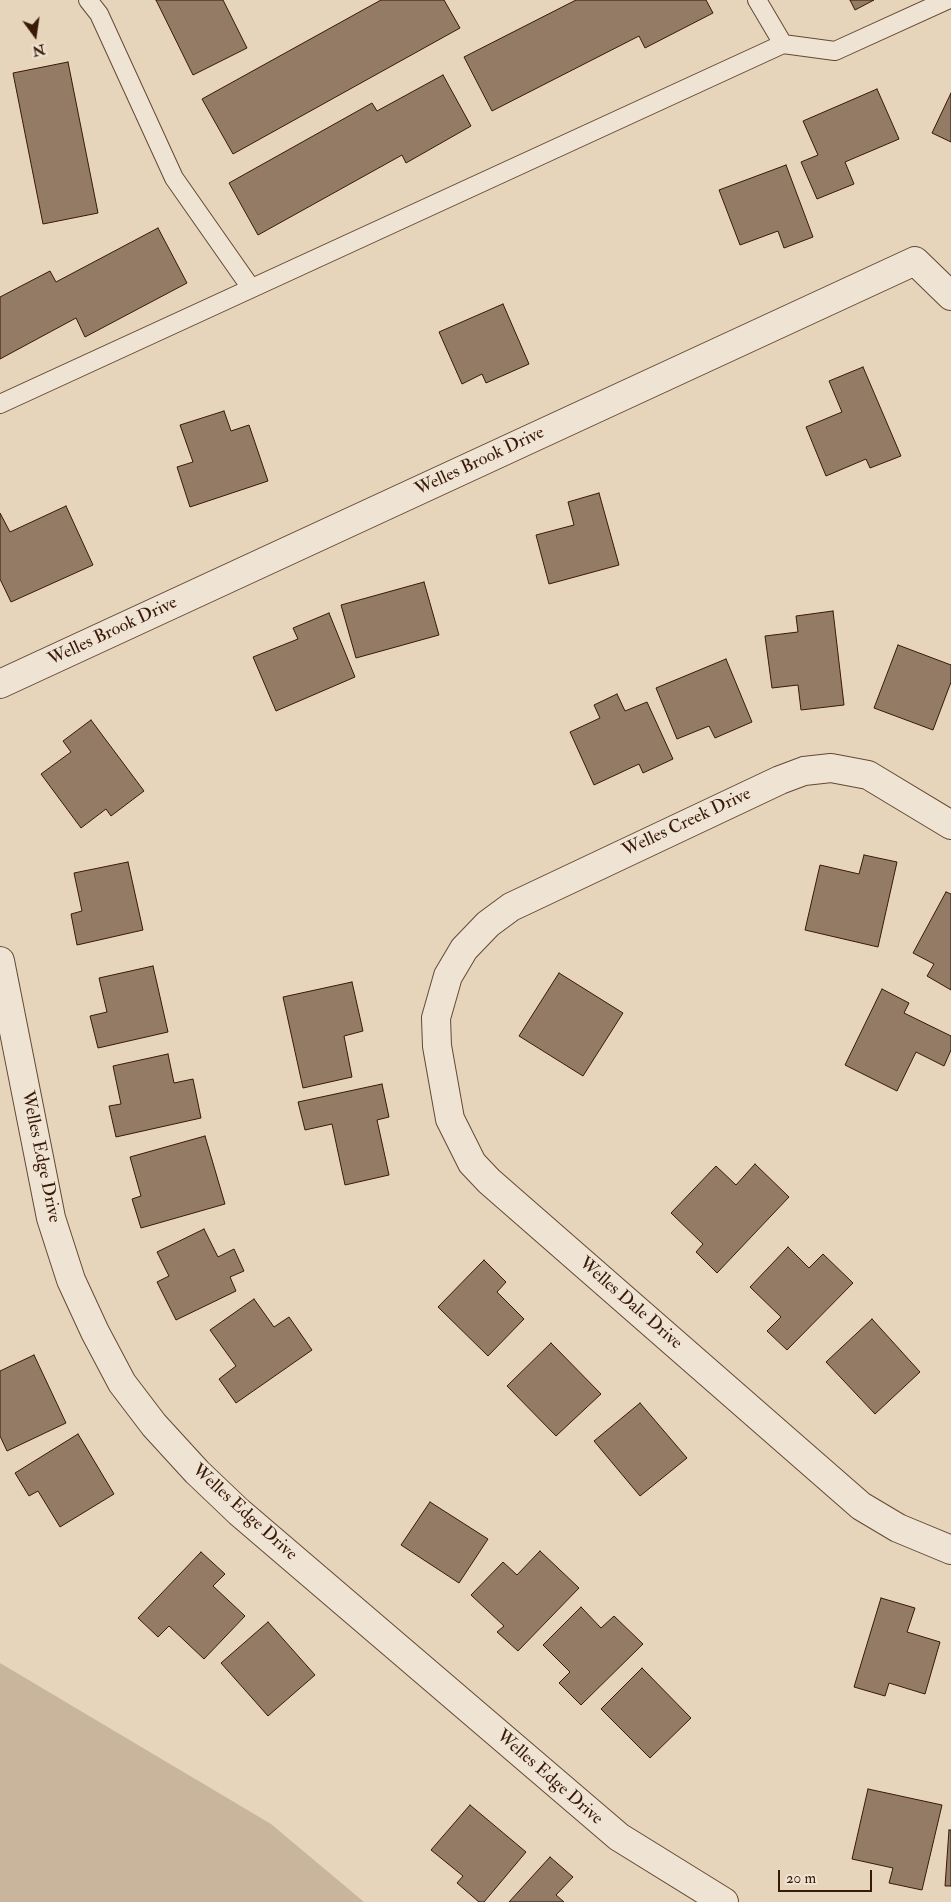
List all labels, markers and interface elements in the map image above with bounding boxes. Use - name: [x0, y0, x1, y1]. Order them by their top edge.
- north arrow: [10, 10, 60, 60]
- text: N: [31, 40, 47, 60]
- street label: Welles Brook Drive: [412, 423, 548, 501]
- street label: Welles Brook Drive: [45, 593, 181, 671]
- street label: Welles Creek Drive: [619, 784, 755, 862]
- street label: Welles Edge Drive: [15, 1089, 65, 1225]
- street label: Welles Dale Drive: [574, 1253, 686, 1355]
- street label: Welles Edge Drive: [187, 1460, 301, 1566]
- street label: Welles Edge Drive: [491, 1726, 607, 1830]
- scale bar: [781, 1860, 875, 1892]
- text: 20 m: [786, 1869, 816, 1888]

